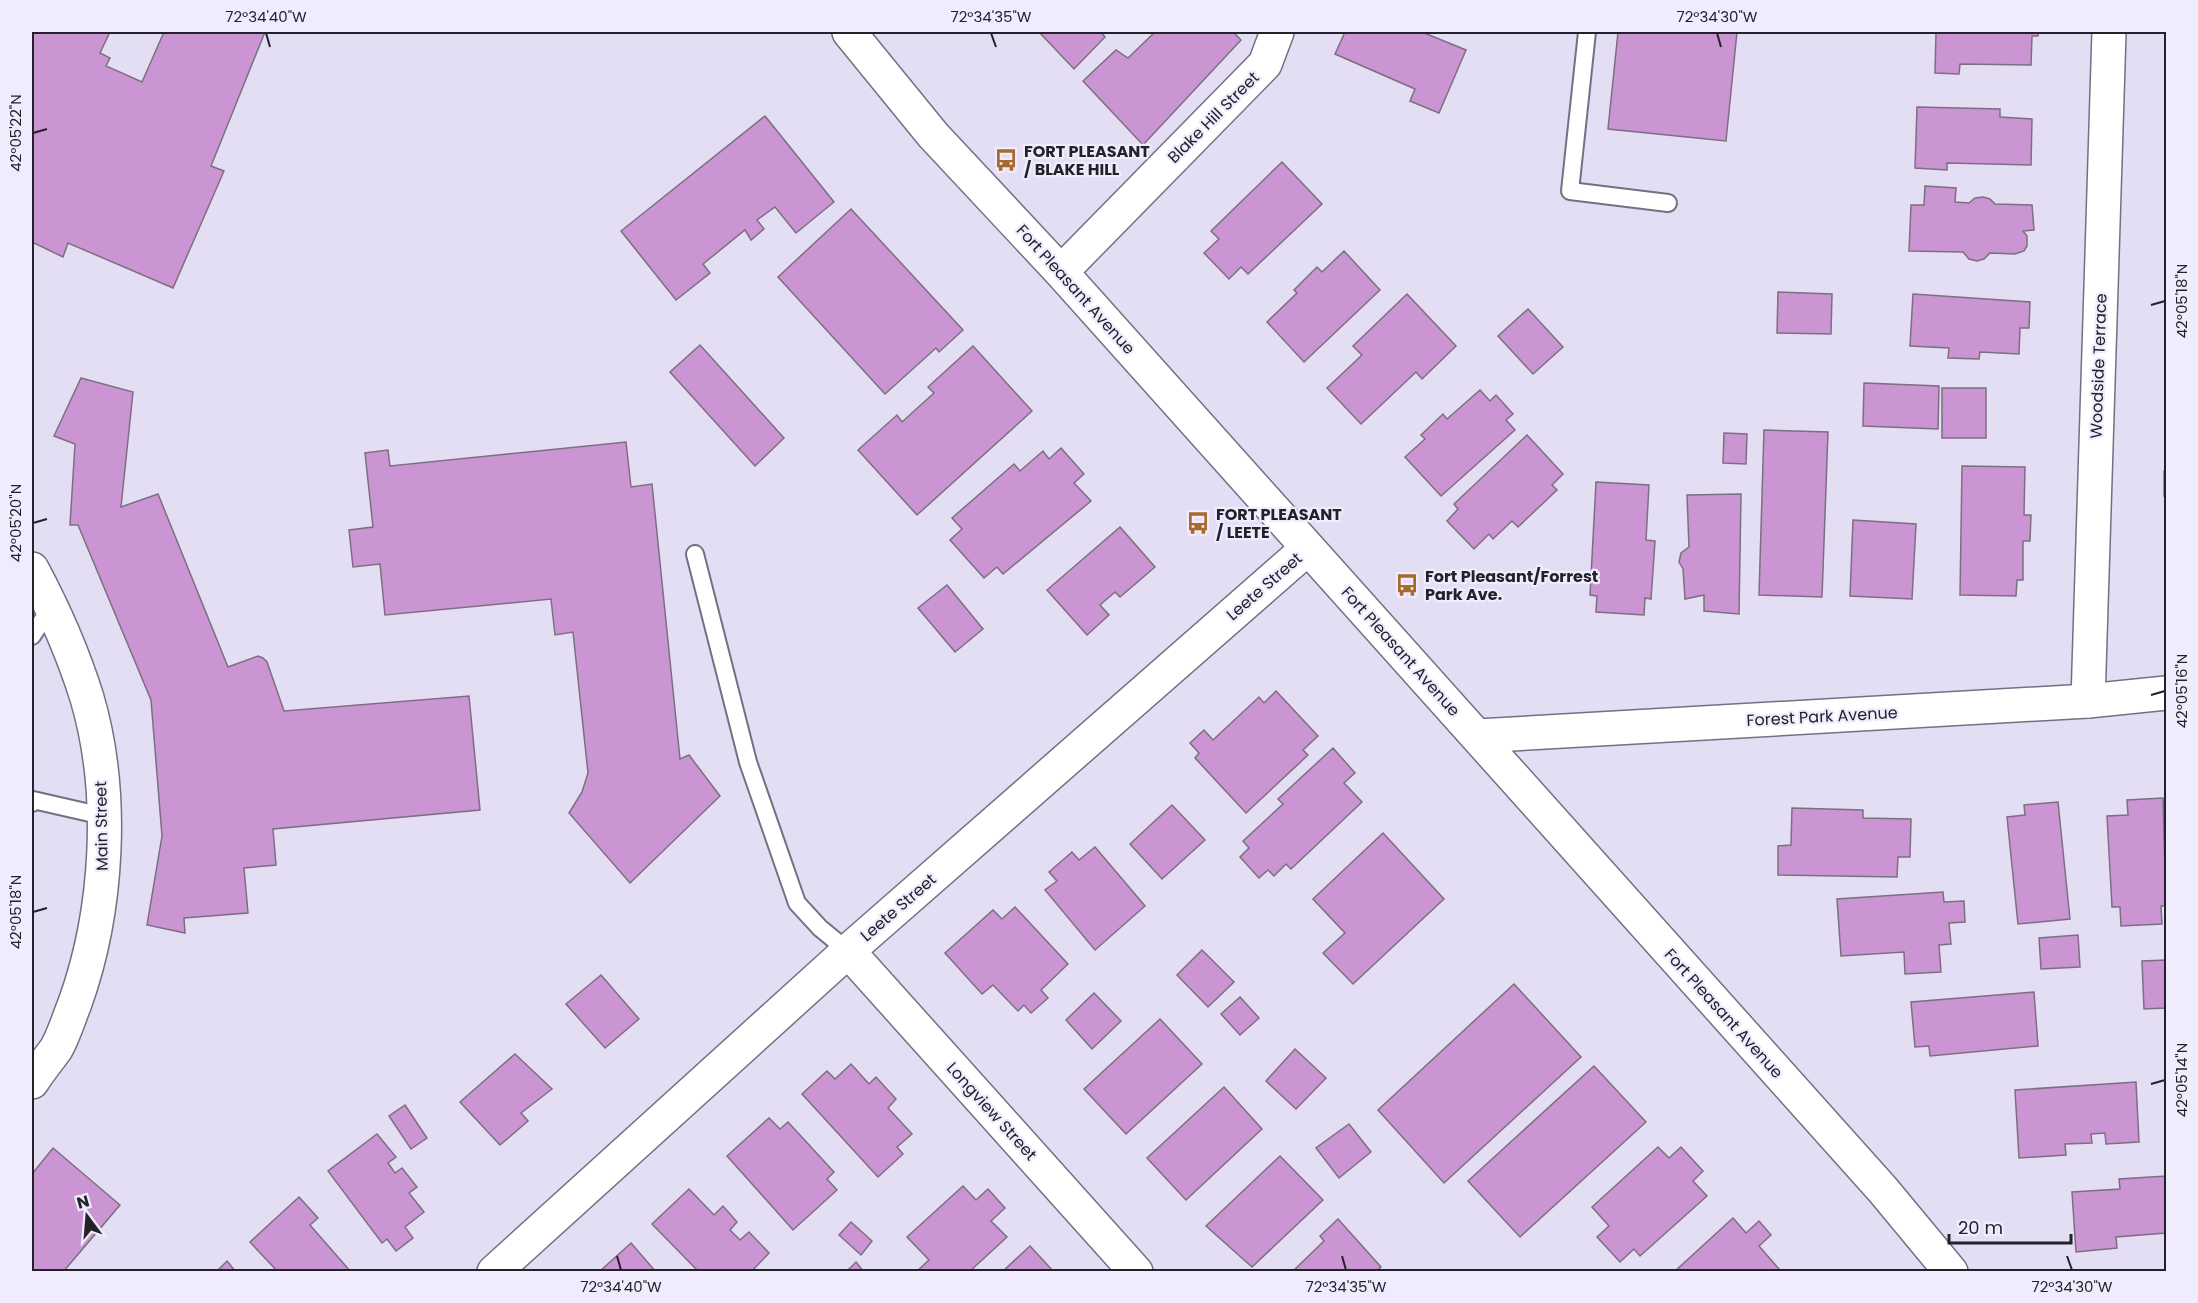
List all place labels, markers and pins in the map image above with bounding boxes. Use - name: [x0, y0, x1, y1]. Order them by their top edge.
- place label: FORT PLEASANT / BLAKE HILL: [1024, 140, 1150, 181]
- bus stop icon: FORT PLEASANT / BLAKE HILL: [993, 147, 1019, 173]
- place label: FORT PLEASANT / LEETE: [1216, 503, 1342, 544]
- bus stop icon: FORT PLEASANT / LEETE: [1185, 510, 1211, 536]
- place label: Fort Pleasant/Forrest Park Ave.: [1425, 565, 1598, 606]
- bus stop icon: Fort Pleasant/Forrest Park Ave.: [1394, 572, 1420, 598]

